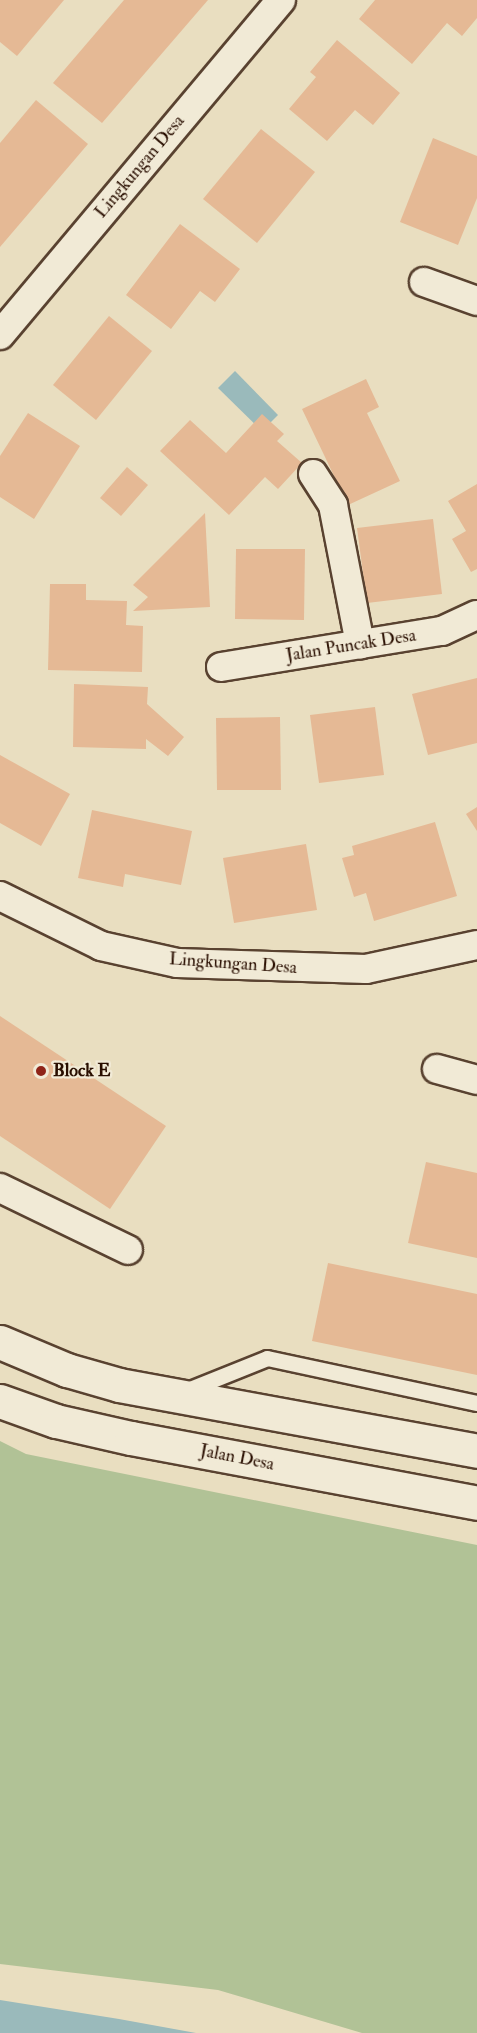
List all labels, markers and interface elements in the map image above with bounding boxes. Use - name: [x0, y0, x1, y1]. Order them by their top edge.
- street label: Lingkungan Desa: [91, 111, 189, 223]
- street label: Jalan Puncak Desa: [284, 625, 418, 667]
- street label: Lingkungan Desa: [168, 949, 298, 979]
- place label: Block E: [53, 1060, 111, 1082]
- marker: Block E: [34, 1064, 48, 1078]
- street label: Jalan Desa: [198, 1440, 276, 1476]

